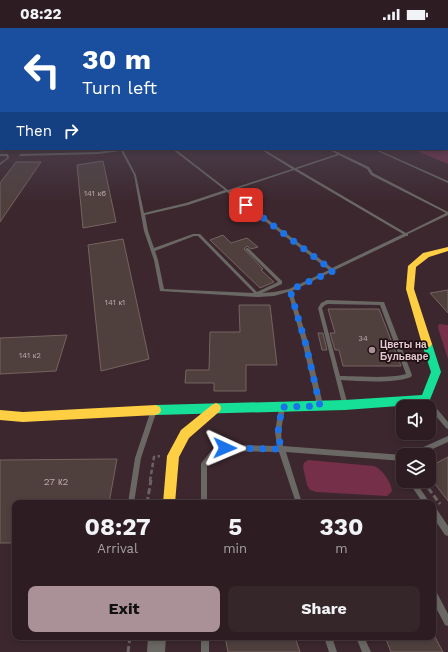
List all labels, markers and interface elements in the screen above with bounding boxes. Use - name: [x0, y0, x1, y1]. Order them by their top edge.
- text: 08:22: [20, 5, 61, 23]
- text: 30 m: [82, 43, 151, 76]
- icon: left: [16, 44, 68, 96]
- text: Turn left: [82, 77, 157, 98]
- icon: right: [60, 120, 82, 142]
- text: Then: [16, 122, 52, 140]
- pin: [229, 188, 263, 222]
- house number: 141 к6: [84, 189, 106, 198]
- icon: arrive: [235, 194, 257, 216]
- house number: 141 к1: [105, 298, 125, 307]
- house number: 34: [358, 334, 368, 343]
- place label: Цветы на Бульваре: [380, 339, 429, 362]
- marker: Цветы на Бульваре: [367, 345, 377, 355]
- house number: 141 к2: [19, 351, 41, 360]
- map controls: [396, 400, 436, 488]
- button: sound: [396, 400, 436, 440]
- position arrow: [204, 427, 246, 469]
- button: layers: [396, 448, 436, 488]
- house number: 27 к2: [44, 476, 68, 487]
- text: 08:27: [84, 513, 151, 541]
- text: 5: [228, 513, 242, 541]
- text: 330: [320, 513, 364, 541]
- text: Arrival: [97, 541, 138, 556]
- text: min: [223, 541, 247, 556]
- text: m: [335, 541, 348, 556]
- button: Exit: [28, 586, 220, 632]
- button: Share: [228, 586, 420, 632]

